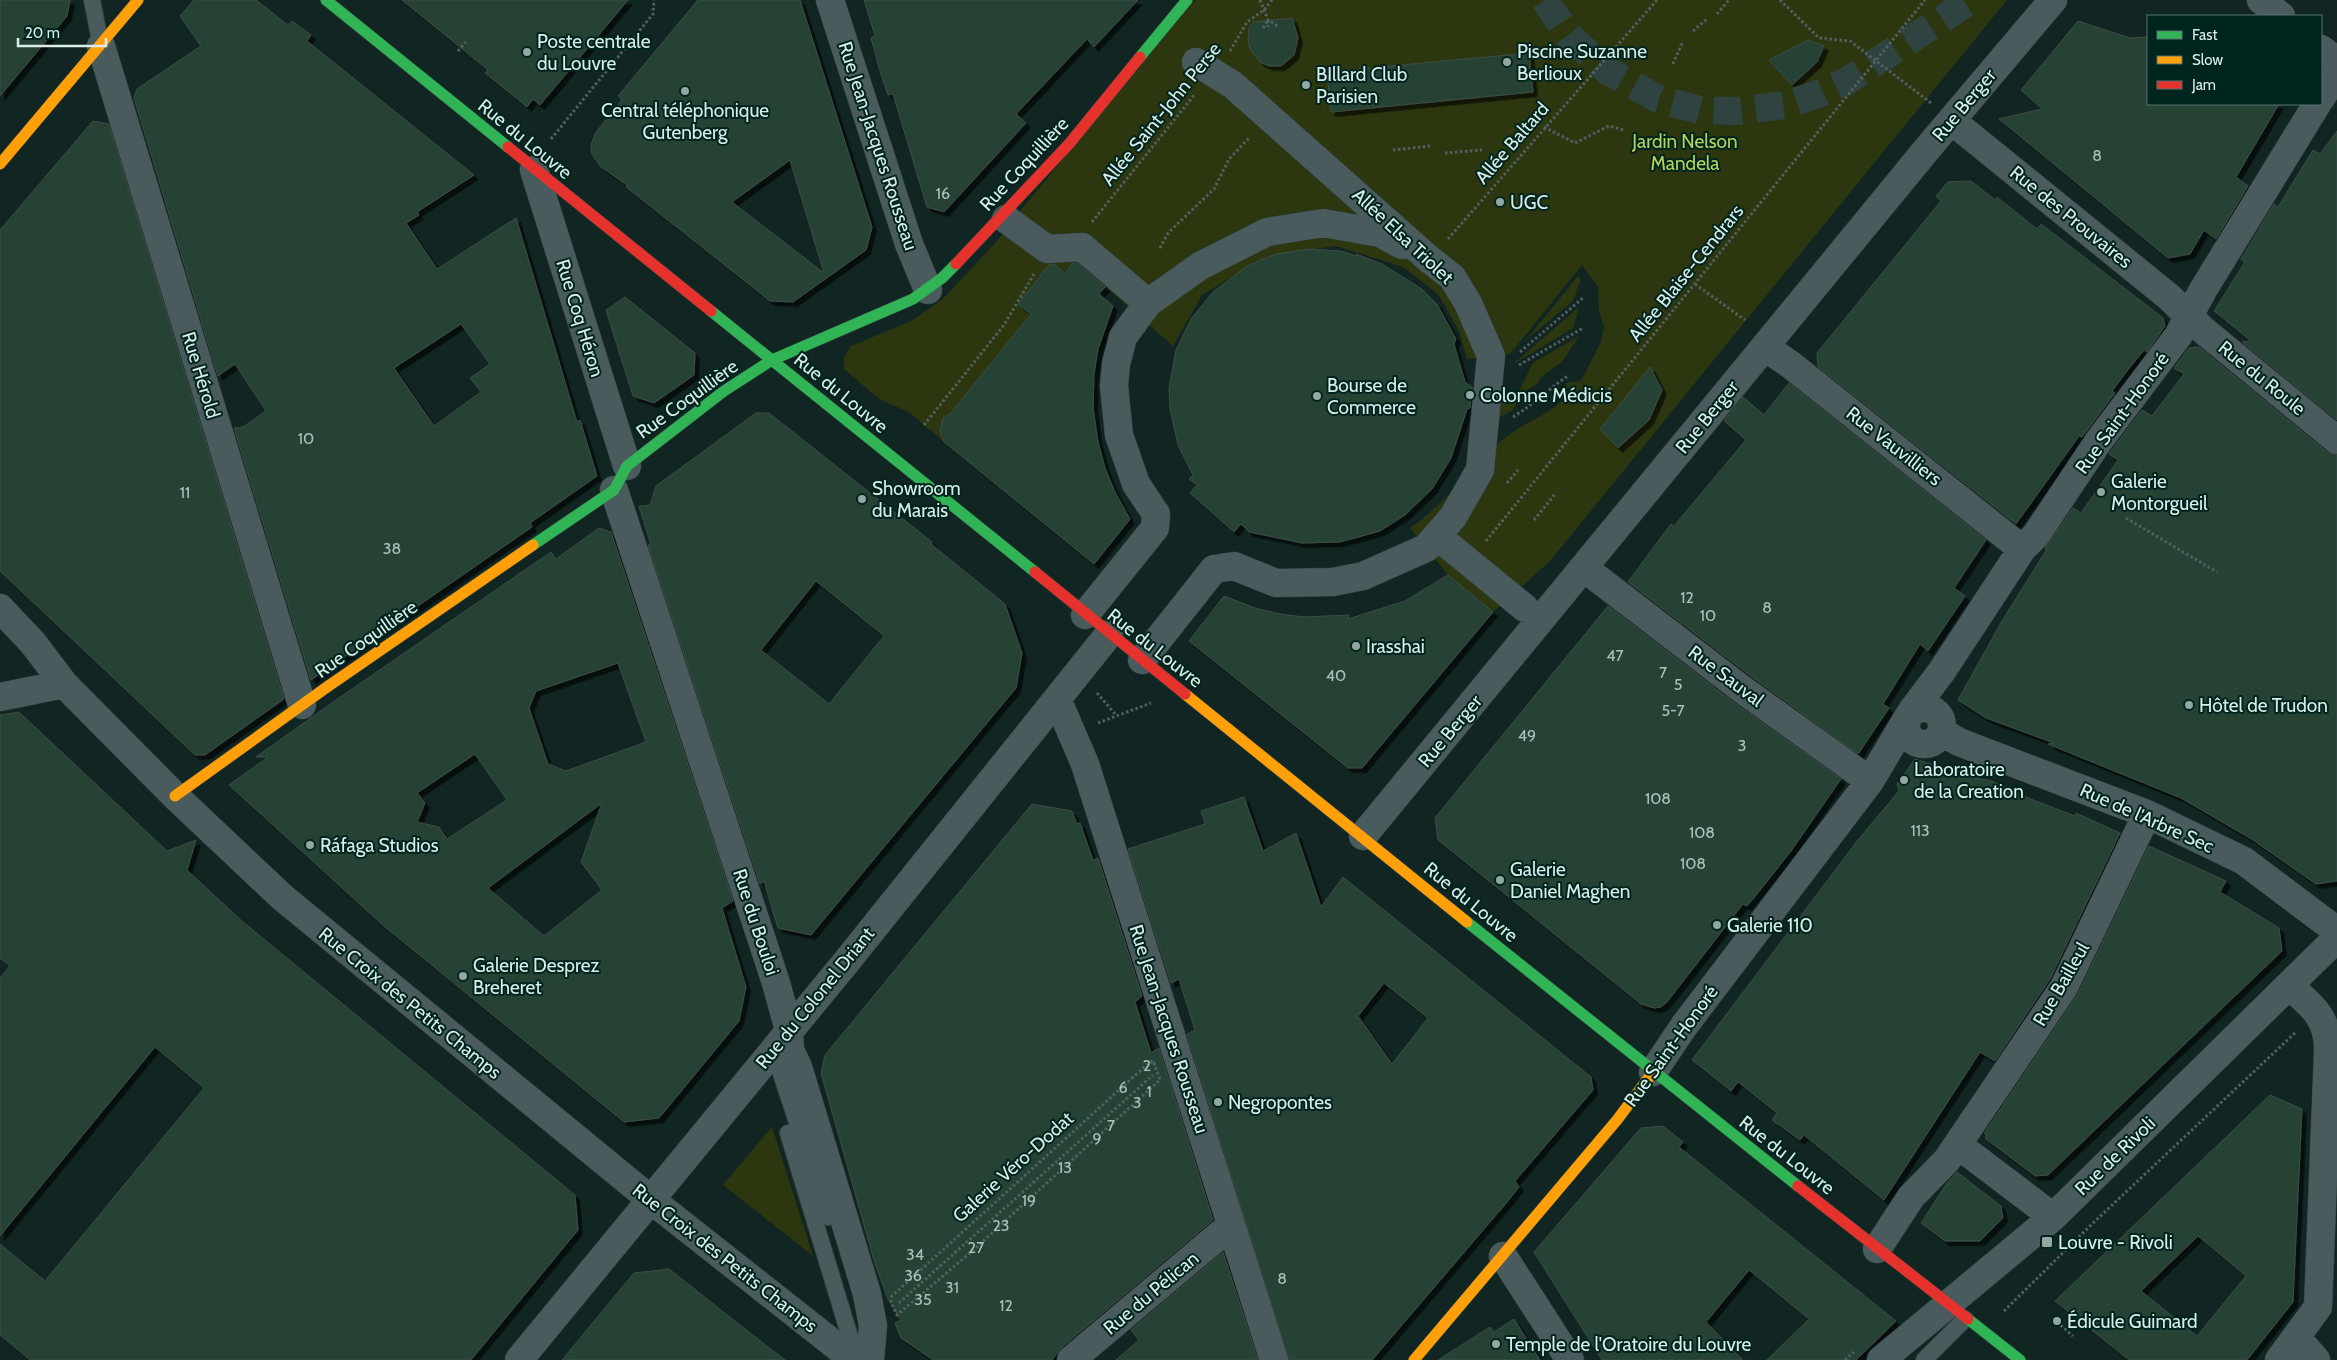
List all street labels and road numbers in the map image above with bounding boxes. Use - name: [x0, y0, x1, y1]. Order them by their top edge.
- street label: Allée Saint-John Perse: [1096, 38, 1226, 190]
- street label: Rue Jean-Jacques Rousseau: [833, 39, 923, 253]
- street label: Rue Berger: [1927, 64, 2001, 146]
- street label: Rue du Louvre: [473, 94, 577, 184]
- street label: Allée Baltard: [1470, 97, 1554, 189]
- street label: Rue Coquillière: [975, 112, 1073, 216]
- street label: Rue des Prouvaires: [2005, 161, 2137, 273]
- street label: Allée Elsa Triolet: [1348, 183, 1459, 289]
- street label: Allée Blaise-Cendrars: [1624, 200, 1748, 346]
- street label: Rue Coq Héron: [551, 256, 609, 380]
- street label: Rue Hérold: [177, 329, 225, 421]
- street label: Rue du Roule: [2214, 336, 2310, 420]
- street label: Rue du Louvre: [789, 348, 893, 438]
- street label: Rue Saint-Honoré: [2070, 348, 2174, 478]
- street label: Rue Coquillière: [632, 354, 742, 444]
- street label: Rue Berger: [1671, 376, 1743, 458]
- street label: Rue Vauvilliers: [1842, 402, 1947, 491]
- street label: Rue Coquillière: [310, 595, 422, 683]
- street label: Rue du Louvre: [1103, 604, 1207, 692]
- street label: Rue Sauval: [1684, 640, 1769, 712]
- street label: Rue Berger: [1413, 690, 1487, 772]
- street label: Rue de l'Arbre Sec: [2077, 778, 2218, 858]
- street label: Rue du Louvre: [1419, 857, 1523, 947]
- street label: Rue du Bouloi: [728, 866, 784, 978]
- street label: Rue Croix des Petits Champs: [314, 922, 506, 1084]
- street label: Rue du Colonel Driant: [751, 922, 880, 1073]
- street label: Rue Jean-Jacques Rousseau: [1124, 922, 1214, 1136]
- street label: Rue Bailleul: [2028, 938, 2094, 1030]
- street label: Rue Saint-Honoré: [1619, 981, 1723, 1111]
- street label: Galerie Véro-Dodat: [948, 1106, 1079, 1227]
- street label: Rue du Louvre: [1735, 1111, 1839, 1199]
- street label: Rue de Rivoli: [2070, 1112, 2160, 1200]
- street label: Rue Croix des Petits Champs: [628, 1179, 822, 1337]
- street label: Rue du Pélican: [1099, 1247, 1203, 1339]

